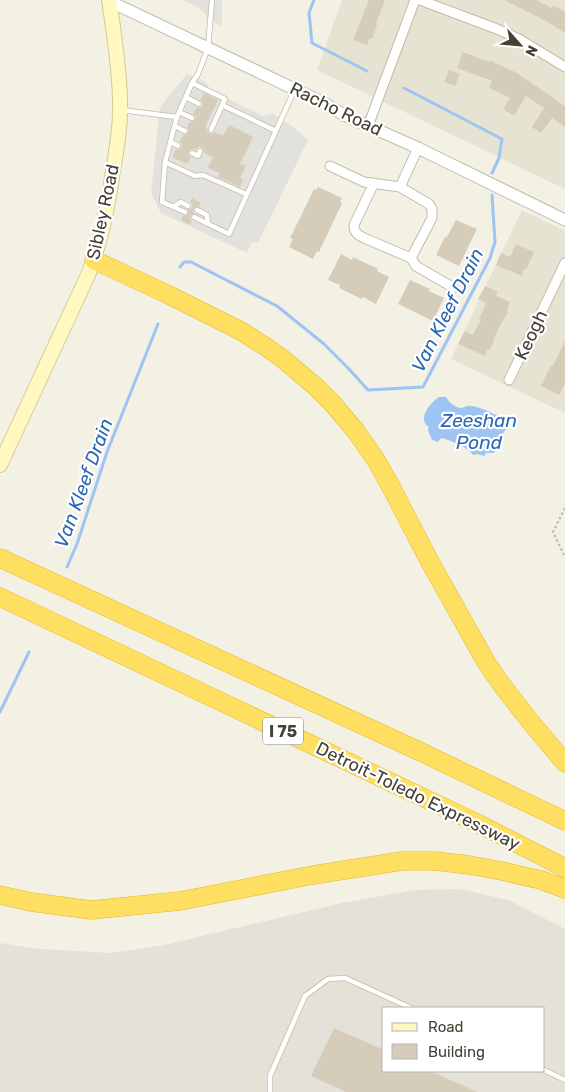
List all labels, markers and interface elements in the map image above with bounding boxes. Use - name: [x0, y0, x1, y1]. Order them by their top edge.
- north arrow: [495, 20, 545, 70]
- text: N: [521, 42, 541, 59]
- street label: Racho Road: [286, 77, 386, 141]
- street label: Sibley Road: [82, 162, 124, 262]
- water label: Van Kleef Drain: [406, 244, 489, 376]
- street label: Keogh: [510, 307, 552, 363]
- water label: Zeeshan Pond: [440, 409, 517, 454]
- water label: Van Kleef Drain: [49, 415, 118, 551]
- road number: I 75: [263, 718, 303, 744]
- street label: Detroit-Toledo Expressway: [312, 737, 524, 855]
- legend: [382, 1007, 545, 1072]
- text: Road: [428, 1018, 464, 1036]
- text: Building: [428, 1043, 485, 1061]

